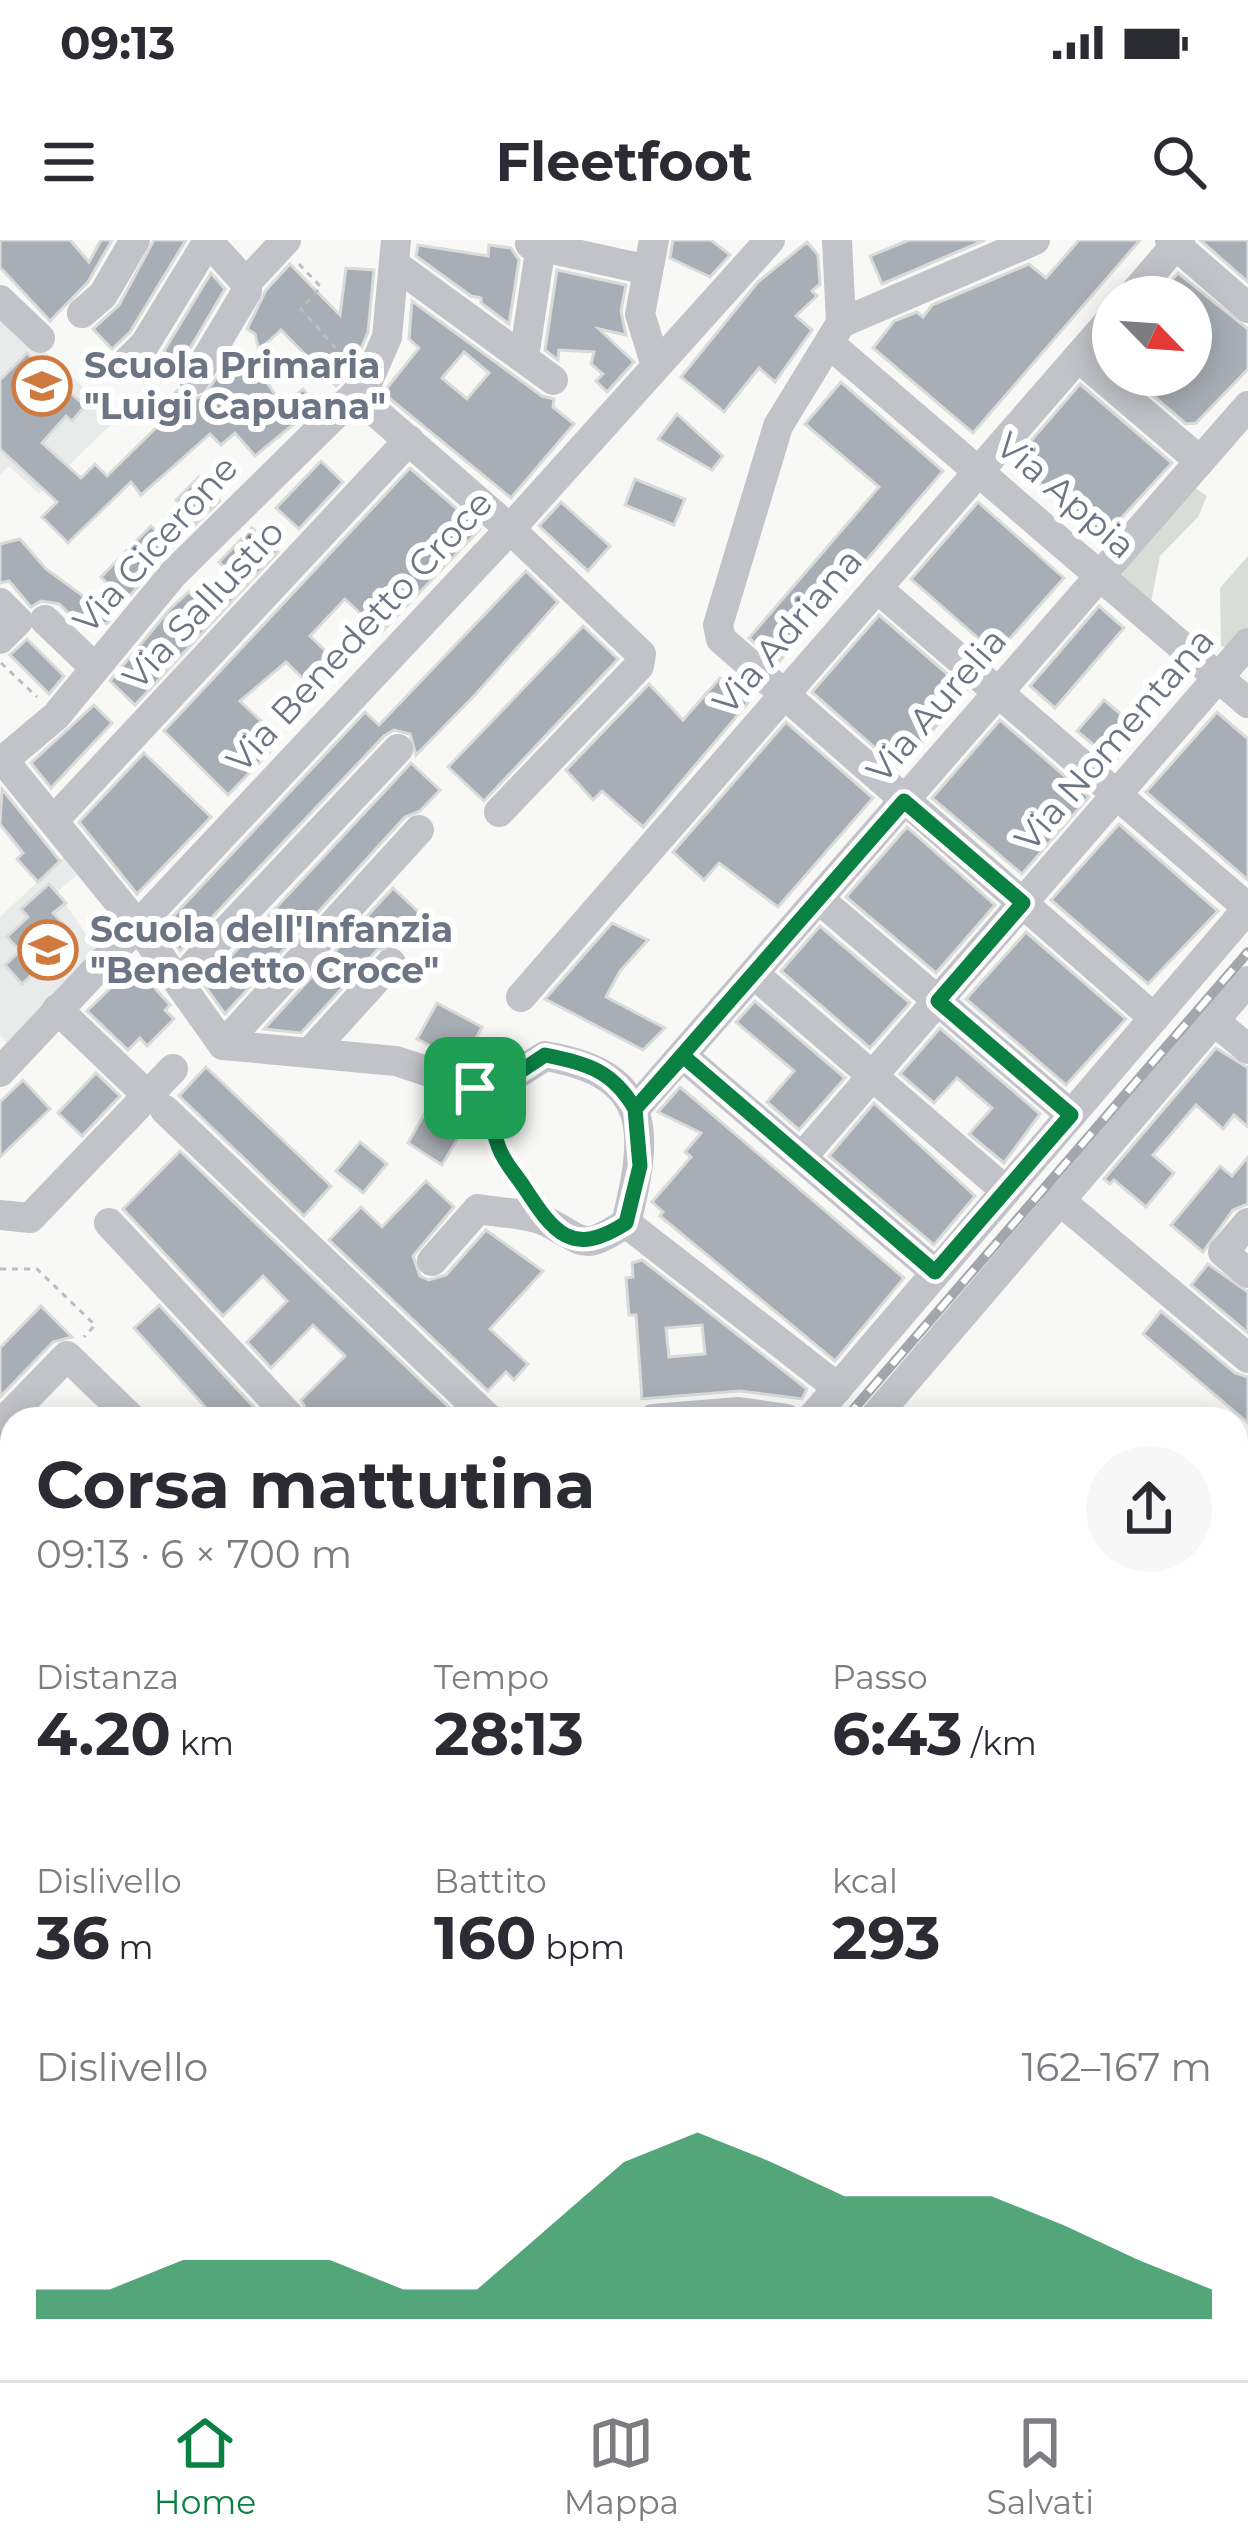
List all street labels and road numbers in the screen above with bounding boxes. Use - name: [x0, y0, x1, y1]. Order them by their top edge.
- street label: Via Appia: [987, 422, 1145, 568]
- street label: Via Cicerone: [64, 446, 246, 642]
- street label: Via Benedetto Croce: [217, 481, 501, 781]
- street label: Via Sallustio: [113, 510, 293, 698]
- street label: Via Adriana: [703, 539, 871, 723]
- street label: Via Nomentana: [1005, 618, 1223, 860]
- street label: Via Aurelia: [857, 619, 1015, 791]

